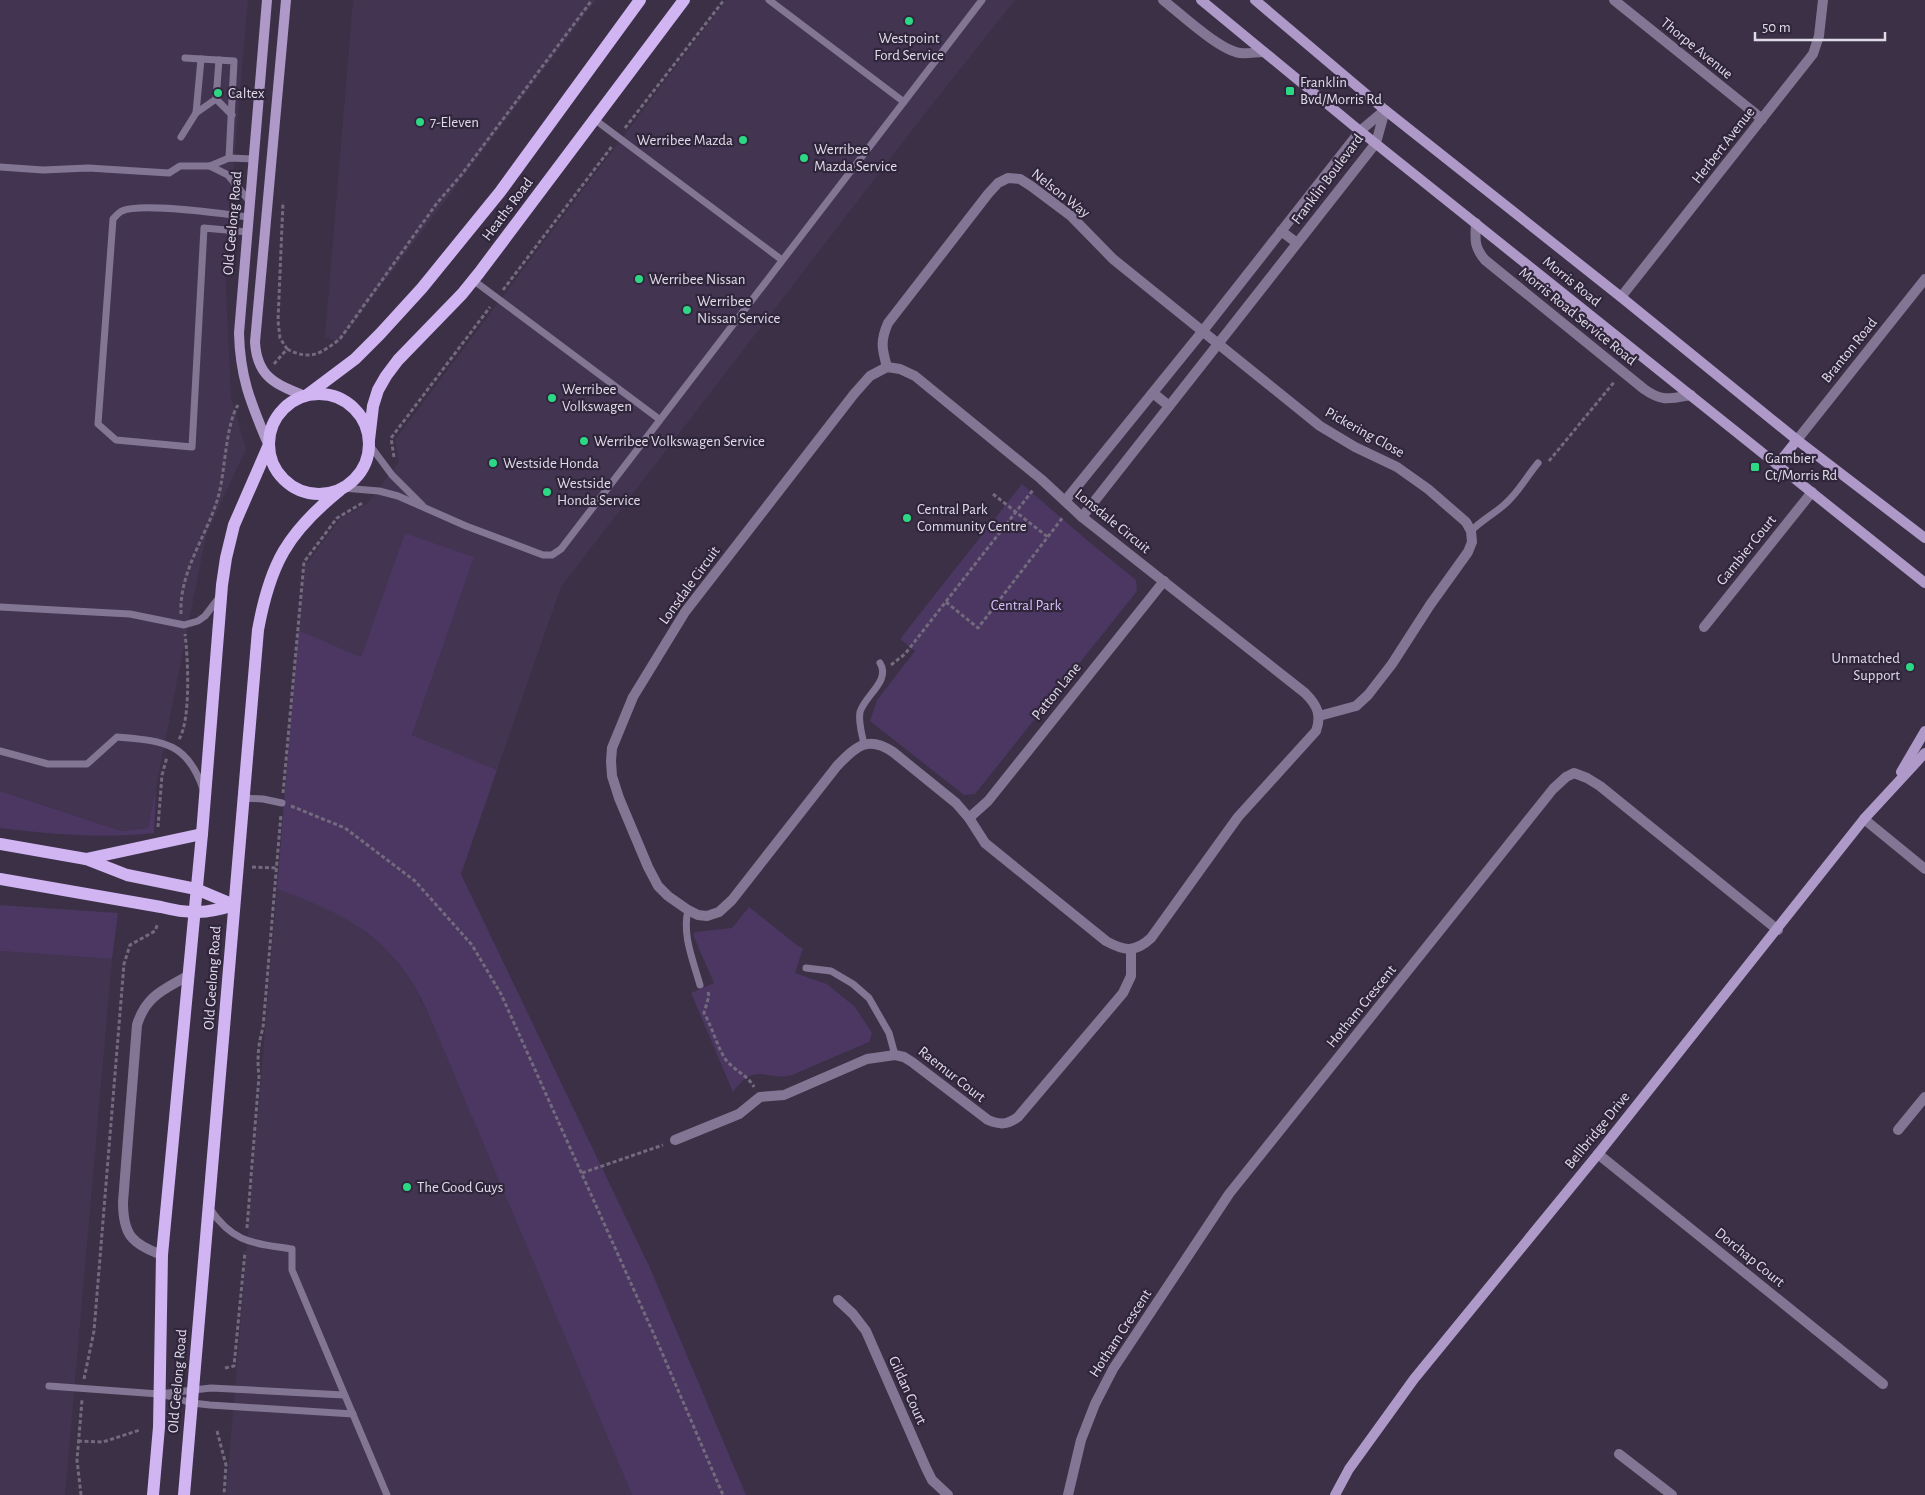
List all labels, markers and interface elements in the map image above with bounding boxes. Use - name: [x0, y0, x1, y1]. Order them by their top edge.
- scale bar: [1755, 10, 1885, 42]
- marker: Westpoint Ford Service: [903, 15, 915, 27]
- street label: Thorpe Avenue: [1658, 15, 1736, 82]
- text: 50 m: [1762, 20, 1791, 35]
- place label: Westpoint Ford Service: [874, 31, 944, 63]
- place label: Franklin Bvd/Morris Rd: [1300, 75, 1382, 107]
- marker: Franklin Bvd/Morris Rd: [1284, 85, 1296, 97]
- place label: Caltex: [228, 86, 265, 101]
- marker: Caltex: [212, 87, 224, 99]
- street label: Herbert Avenue: [1689, 104, 1758, 186]
- place label: 7-Eleven: [430, 115, 479, 130]
- marker: 7-Eleven: [414, 116, 426, 128]
- street label: Franklin Boulevard: [1289, 131, 1366, 227]
- place label: Werribee Mazda: [637, 133, 733, 148]
- marker: Werribee Mazda: [737, 134, 749, 146]
- place label: Werribee Mazda Service: [814, 142, 897, 174]
- marker: Werribee Mazda Service: [798, 152, 810, 164]
- street label: Nelson Way: [1029, 166, 1093, 221]
- street label: Old Geelong Road: [220, 170, 245, 276]
- street label: Heaths Road: [479, 175, 536, 243]
- street label: Morris Road: [1540, 254, 1604, 309]
- street label: Morris Road Service Road: [1516, 265, 1639, 368]
- place label: Werribee Nissan: [649, 272, 745, 287]
- marker: Werribee Nissan: [633, 273, 645, 285]
- place label: Werribee Nissan Service: [697, 294, 780, 326]
- marker: Werribee Nissan Service: [681, 304, 693, 316]
- street label: Branton Road: [1819, 315, 1880, 386]
- place label: Werribee Volkswagen: [562, 382, 632, 414]
- marker: Werribee Volkswagen: [546, 392, 558, 404]
- street label: Pickering Close: [1323, 405, 1407, 460]
- place label: Werribee Volkswagen Service: [594, 434, 765, 449]
- marker: Werribee Volkswagen Service: [578, 435, 590, 447]
- place label: Gambier Ct/Morris Rd: [1765, 451, 1838, 483]
- place label: Westside Honda: [503, 456, 599, 471]
- marker: Westside Honda: [487, 457, 499, 469]
- marker: Gambier Ct/Morris Rd: [1749, 461, 1761, 473]
- place label: Westside Honda Service: [557, 476, 641, 508]
- marker: Westside Honda Service: [541, 486, 553, 498]
- street label: Lonsdale Circuit: [1072, 486, 1153, 556]
- place label: Central Park Community Centre: [917, 502, 1027, 534]
- marker: Central Park Community Centre: [901, 512, 913, 524]
- street label: Gambier Court: [1714, 512, 1779, 588]
- street label: Lonsdale Circuit: [656, 543, 723, 627]
- park label: Central Park: [991, 598, 1061, 613]
- place label: Unmatched Support: [1832, 651, 1900, 683]
- street label: Patton Lane: [1029, 660, 1084, 723]
- marker: Unmatched Support: [1904, 661, 1916, 673]
- street label: Old Geelong Road: [201, 925, 224, 1031]
- street label: Hotham Crescent: [1324, 962, 1399, 1050]
- street label: Raemur Court: [915, 1044, 988, 1105]
- street label: Bellbridge Drive: [1562, 1089, 1633, 1172]
- place label: The Good Guys: [417, 1180, 503, 1195]
- marker: The Good Guys: [401, 1181, 413, 1193]
- street label: Dorchap Court: [1712, 1225, 1787, 1290]
- street label: Hotham Crescent: [1087, 1287, 1154, 1380]
- street label: Old Geelong Road: [165, 1328, 190, 1434]
- street label: Gildan Court: [886, 1354, 929, 1427]

